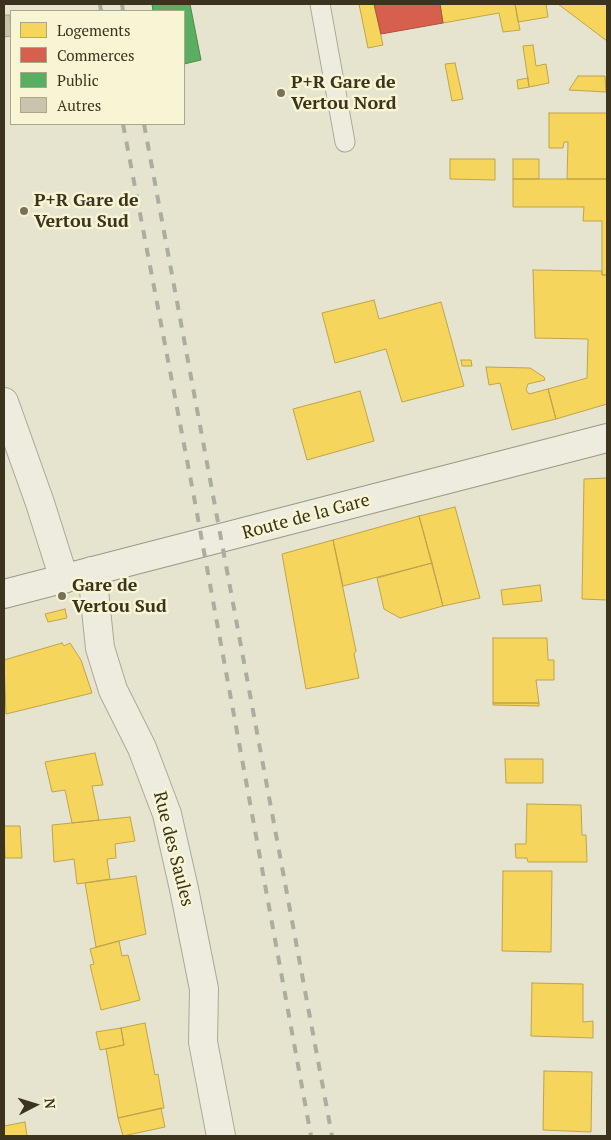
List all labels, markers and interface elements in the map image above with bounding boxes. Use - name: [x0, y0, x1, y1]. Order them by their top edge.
- legend: [10, 10, 185, 125]
- text: Logements: [57, 20, 130, 40]
- text: Commerces: [57, 45, 135, 65]
- text: Public: [57, 70, 99, 90]
- place label: P+R Gare de Vertou Nord: [291, 72, 397, 115]
- marker: P+R Gare de Vertou Nord: [275, 87, 287, 99]
- text: Autres: [57, 95, 101, 115]
- place label: P+R Gare de Vertou Sud: [34, 190, 139, 232]
- marker: P+R Gare de Vertou Sud: [18, 205, 30, 217]
- street label: Route de la Gare: [240, 490, 372, 544]
- place label: Gare de Vertou Sud: [72, 575, 167, 618]
- marker: Gare de Vertou Sud: [56, 590, 68, 602]
- street label: Rue des Saules: [148, 789, 198, 909]
- north arrow: [10, 1080, 60, 1130]
- text: N: [41, 1098, 60, 1110]

